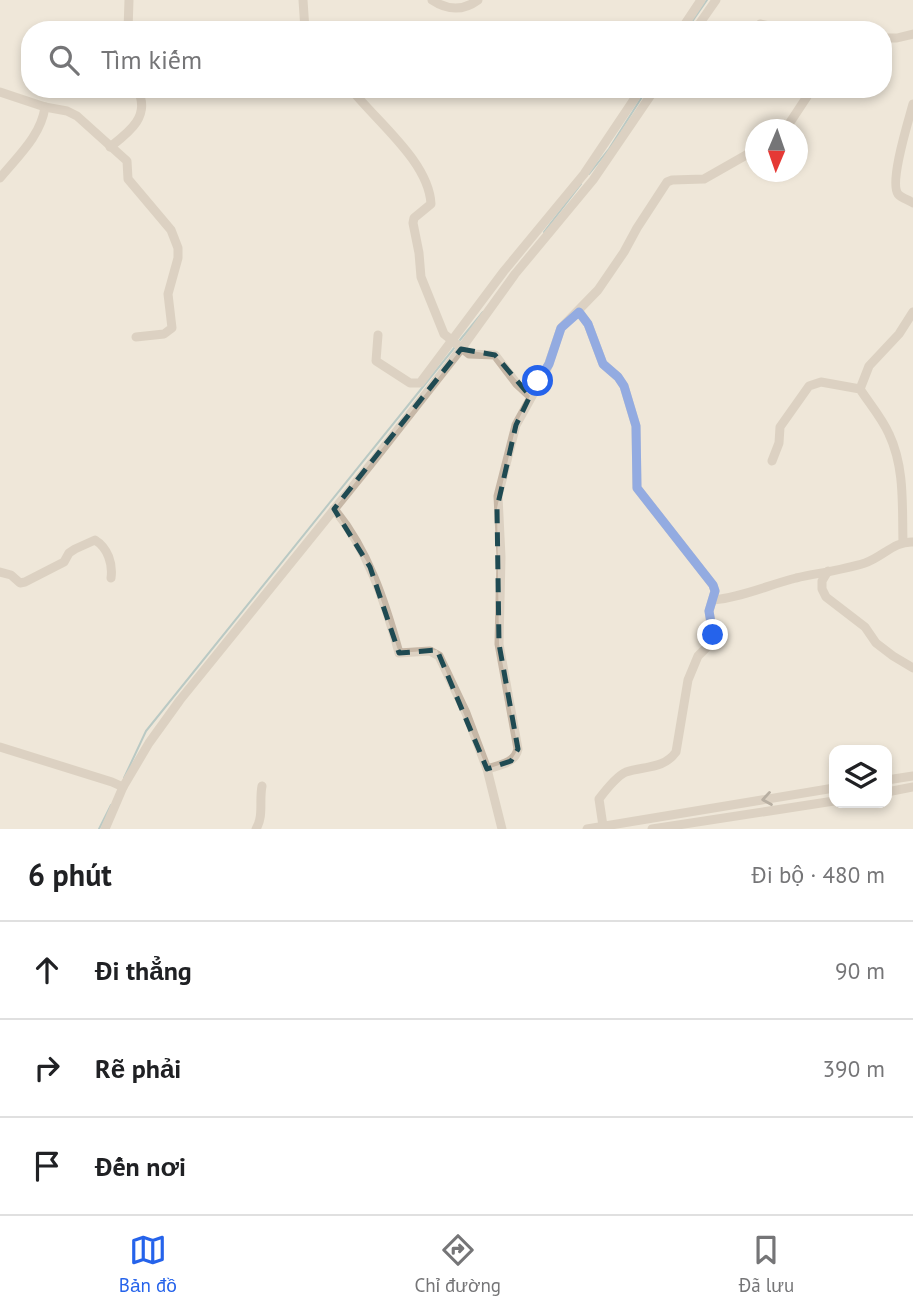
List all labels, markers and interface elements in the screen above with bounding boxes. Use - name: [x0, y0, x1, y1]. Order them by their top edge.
- search box: [21, 21, 892, 98]
- icon: search: [45, 41, 83, 79]
- text: Tìm kiếm: [101, 43, 202, 76]
- north arrow: [745, 119, 808, 182]
- route start: [522, 365, 553, 396]
- route end: [697, 619, 728, 650]
- map controls: [829, 745, 892, 808]
- button: layers: [829, 745, 892, 808]
- one-way arrow: [761, 791, 773, 806]
- text: 6 phút: [28, 855, 112, 894]
- text: Đi bộ · 480 m: [752, 860, 885, 889]
- icon: ahead: [28, 951, 66, 989]
- text: Đi thẳng: [95, 954, 192, 987]
- text: 90 m: [835, 956, 885, 985]
- icon: right: [28, 1049, 66, 1087]
- text: Rẽ phải: [95, 1052, 181, 1085]
- text: 390 m: [823, 1054, 885, 1083]
- icon: arrive: [28, 1147, 66, 1185]
- text: Đến nơi: [95, 1150, 186, 1183]
- tab: Bản đồ: [119, 1231, 177, 1297]
- tab: Chỉ đường: [414, 1231, 501, 1297]
- tab: Đã lưu: [739, 1231, 794, 1297]

